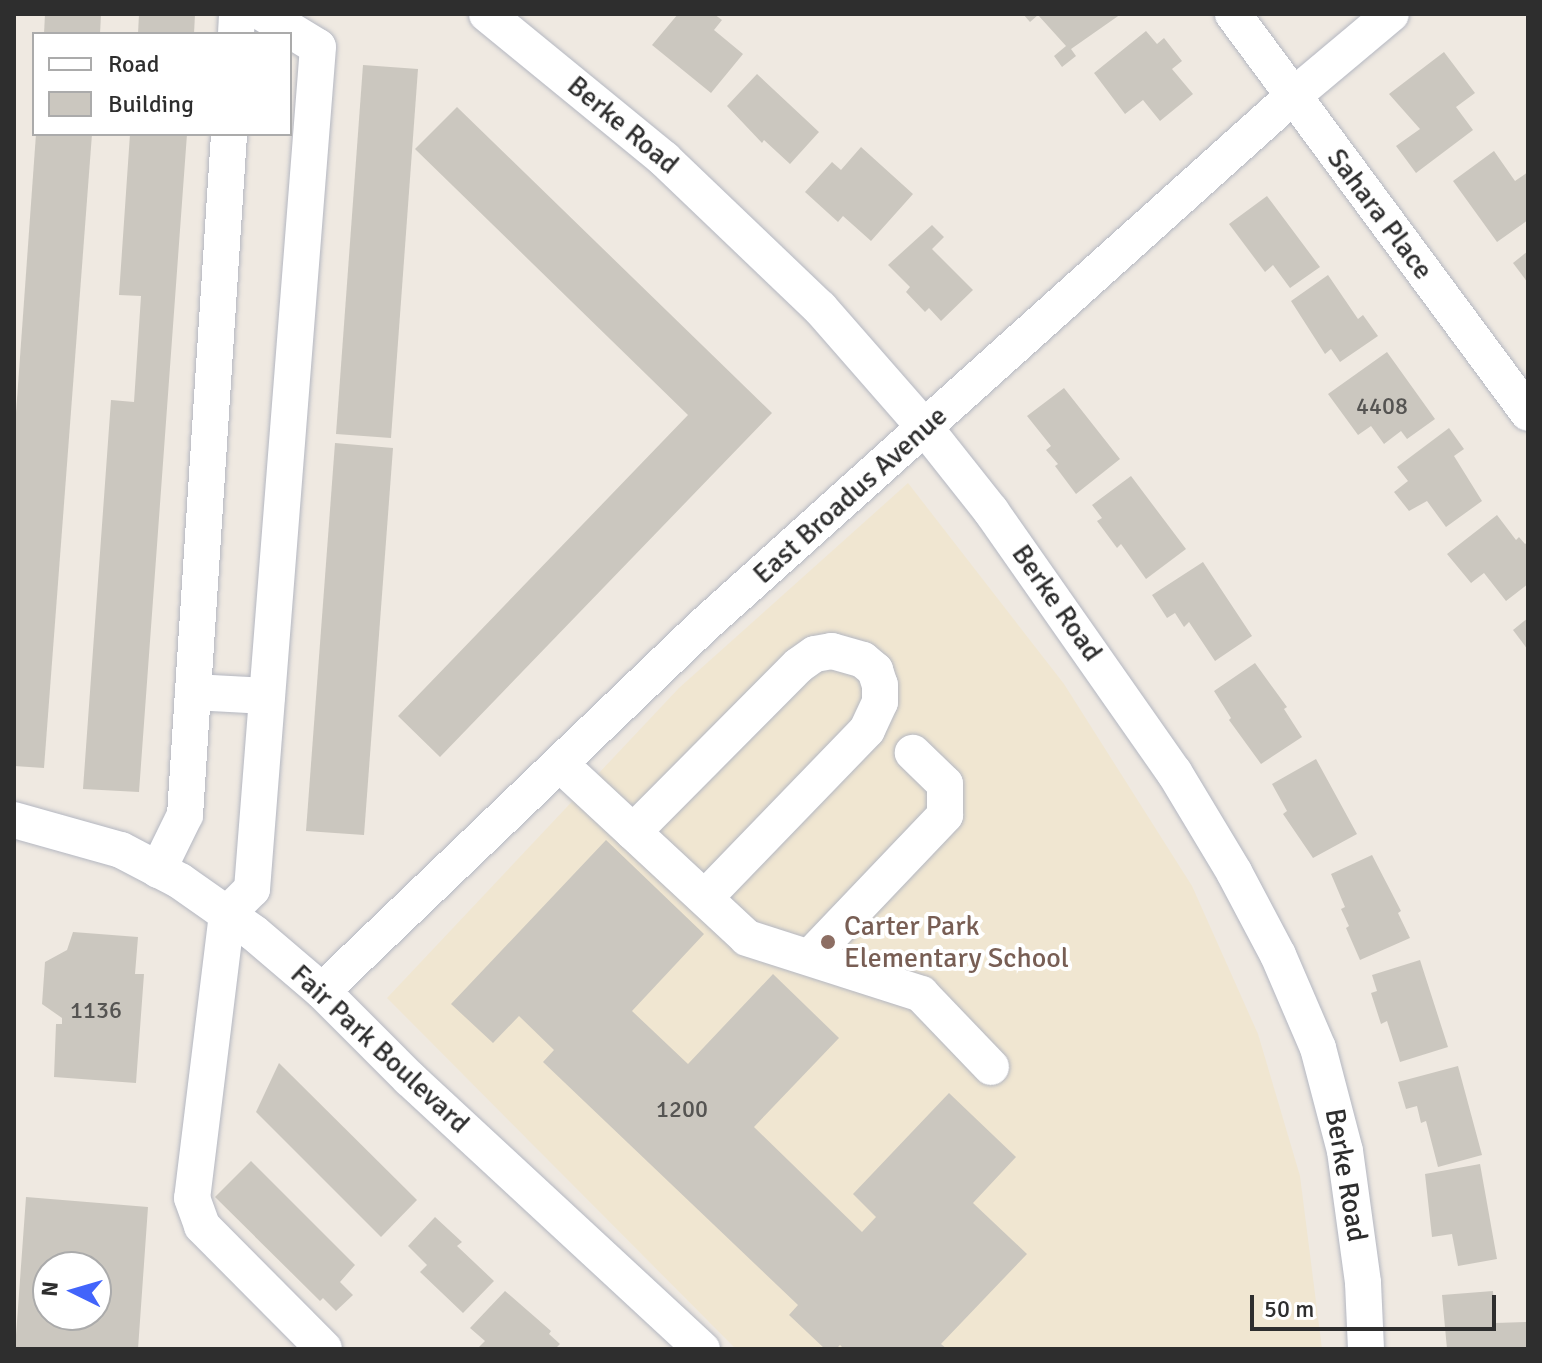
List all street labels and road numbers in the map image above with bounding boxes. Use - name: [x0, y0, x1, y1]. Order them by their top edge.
- street label: Berke Road: [561, 69, 685, 181]
- street label: Sahara Place: [1320, 142, 1440, 286]
- street label: East Broadus Avenue: [746, 399, 954, 591]
- street label: Berke Road: [1005, 538, 1109, 668]
- street label: Fair Park Boulevard: [284, 958, 476, 1140]
- street label: Berke Road: [1318, 1106, 1374, 1244]

